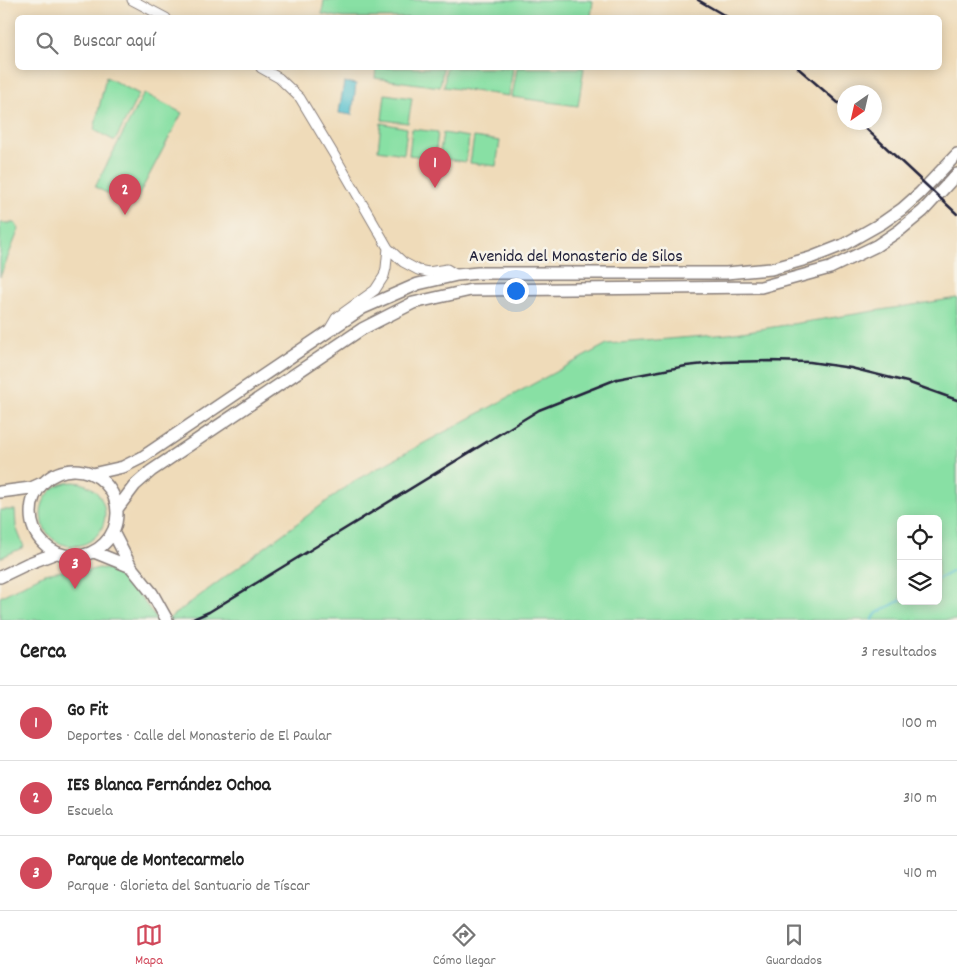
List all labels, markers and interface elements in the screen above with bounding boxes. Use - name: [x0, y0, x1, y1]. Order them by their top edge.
- search box: [15, 15, 942, 70]
- icon: search: [33, 29, 61, 57]
- text: Buscar aquí: [73, 29, 155, 56]
- north arrow: [837, 85, 882, 130]
- pin: 1: [419, 147, 451, 188]
- pin: 2: [109, 174, 141, 215]
- street label: Avenida del Monasterio de Silos: [469, 245, 683, 270]
- your location: [503, 278, 529, 304]
- map controls: [897, 515, 942, 605]
- button: locate: [897, 515, 942, 560]
- pin: 3: [59, 548, 91, 589]
- button: layers: [897, 560, 942, 605]
- text: Cerca: [20, 638, 66, 668]
- text: 3 resultados: [861, 641, 937, 664]
- text: Go Fit: [67, 698, 108, 725]
- text: 1: [34, 712, 38, 735]
- text: 100 m: [901, 712, 937, 735]
- text: Deportes · Calle del Monasterio de El Paular: [67, 725, 332, 748]
- text: IES Blanca Fernández Ochoa: [67, 773, 271, 800]
- text: 2: [33, 787, 40, 810]
- text: 310 m: [903, 787, 937, 810]
- text: Escuela: [67, 800, 113, 823]
- text: Parque de Montecarmelo: [67, 848, 244, 875]
- text: 3: [32, 862, 40, 885]
- text: 410 m: [903, 862, 937, 885]
- text: Parque · Glorieta del Santuario de Tíscar: [67, 875, 310, 898]
- tab: Mapa: [135, 921, 163, 971]
- tab: Cómo llegar: [433, 921, 496, 971]
- tab: Guardados: [765, 921, 822, 971]

